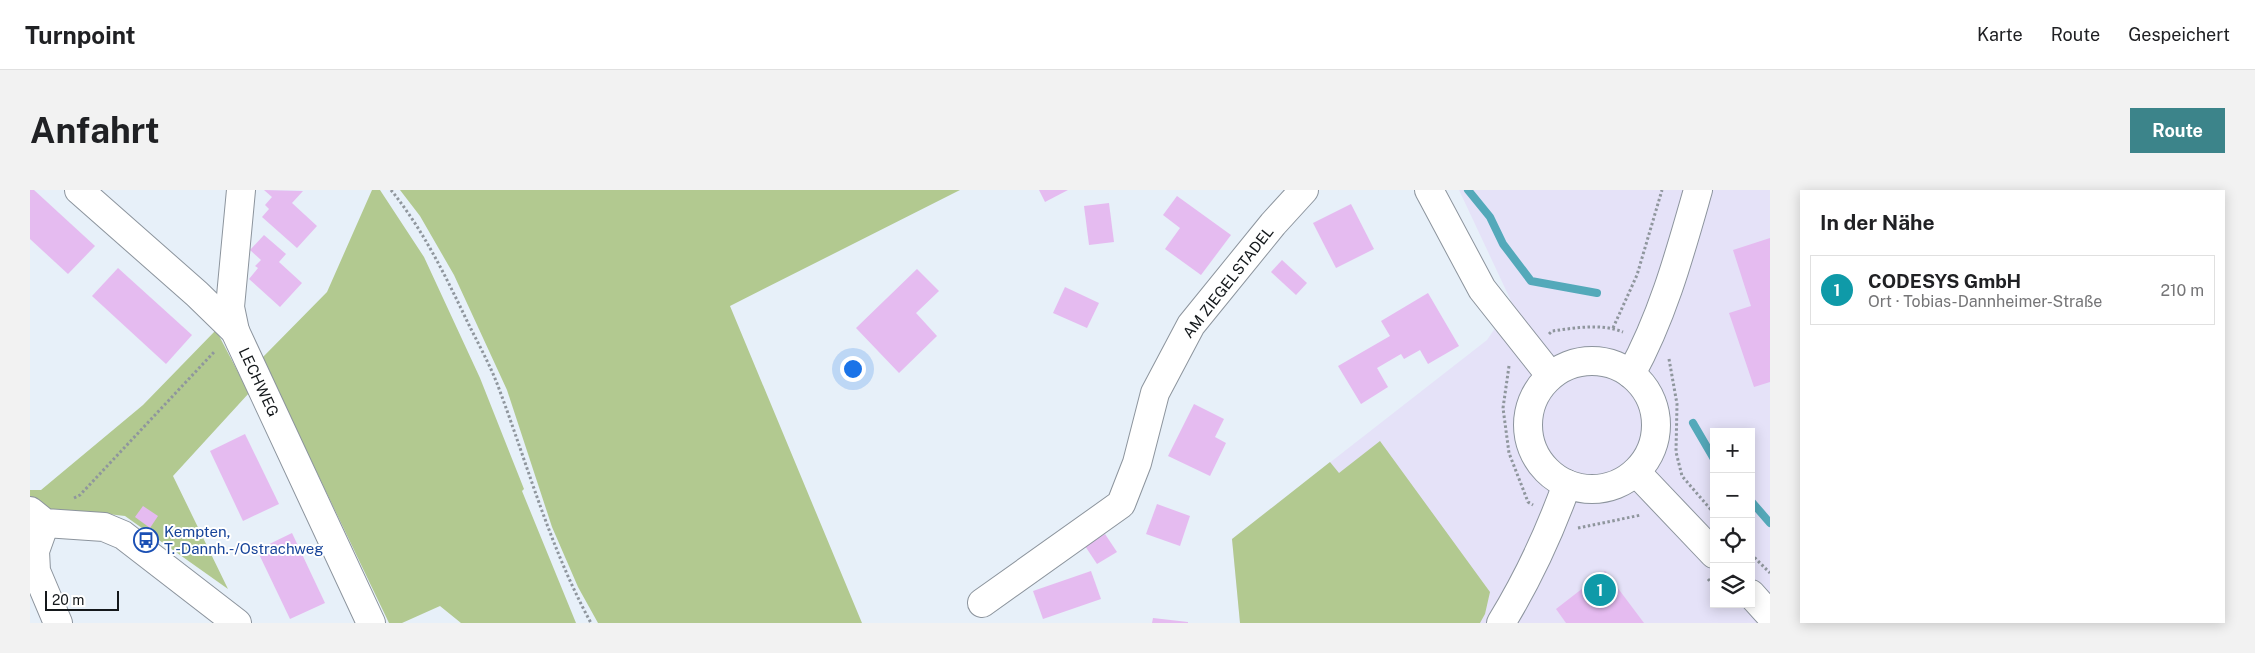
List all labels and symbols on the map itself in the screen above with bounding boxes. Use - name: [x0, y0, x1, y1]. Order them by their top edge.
- street label: AM ZIEGELSTADEL: [1179, 223, 1277, 341]
- street label: LECHWEG: [236, 345, 282, 419]
- your location: [840, 356, 866, 382]
- place label: Kempten, T.-Dannh.-/Ostrachweg: [164, 523, 324, 557]
- bus stop icon: Kempten, T.-Dannh.-/Ostrachweg: [133, 527, 159, 553]
- pin: 1: [1584, 571, 1616, 609]
- scale bar: [45, 588, 119, 611]

